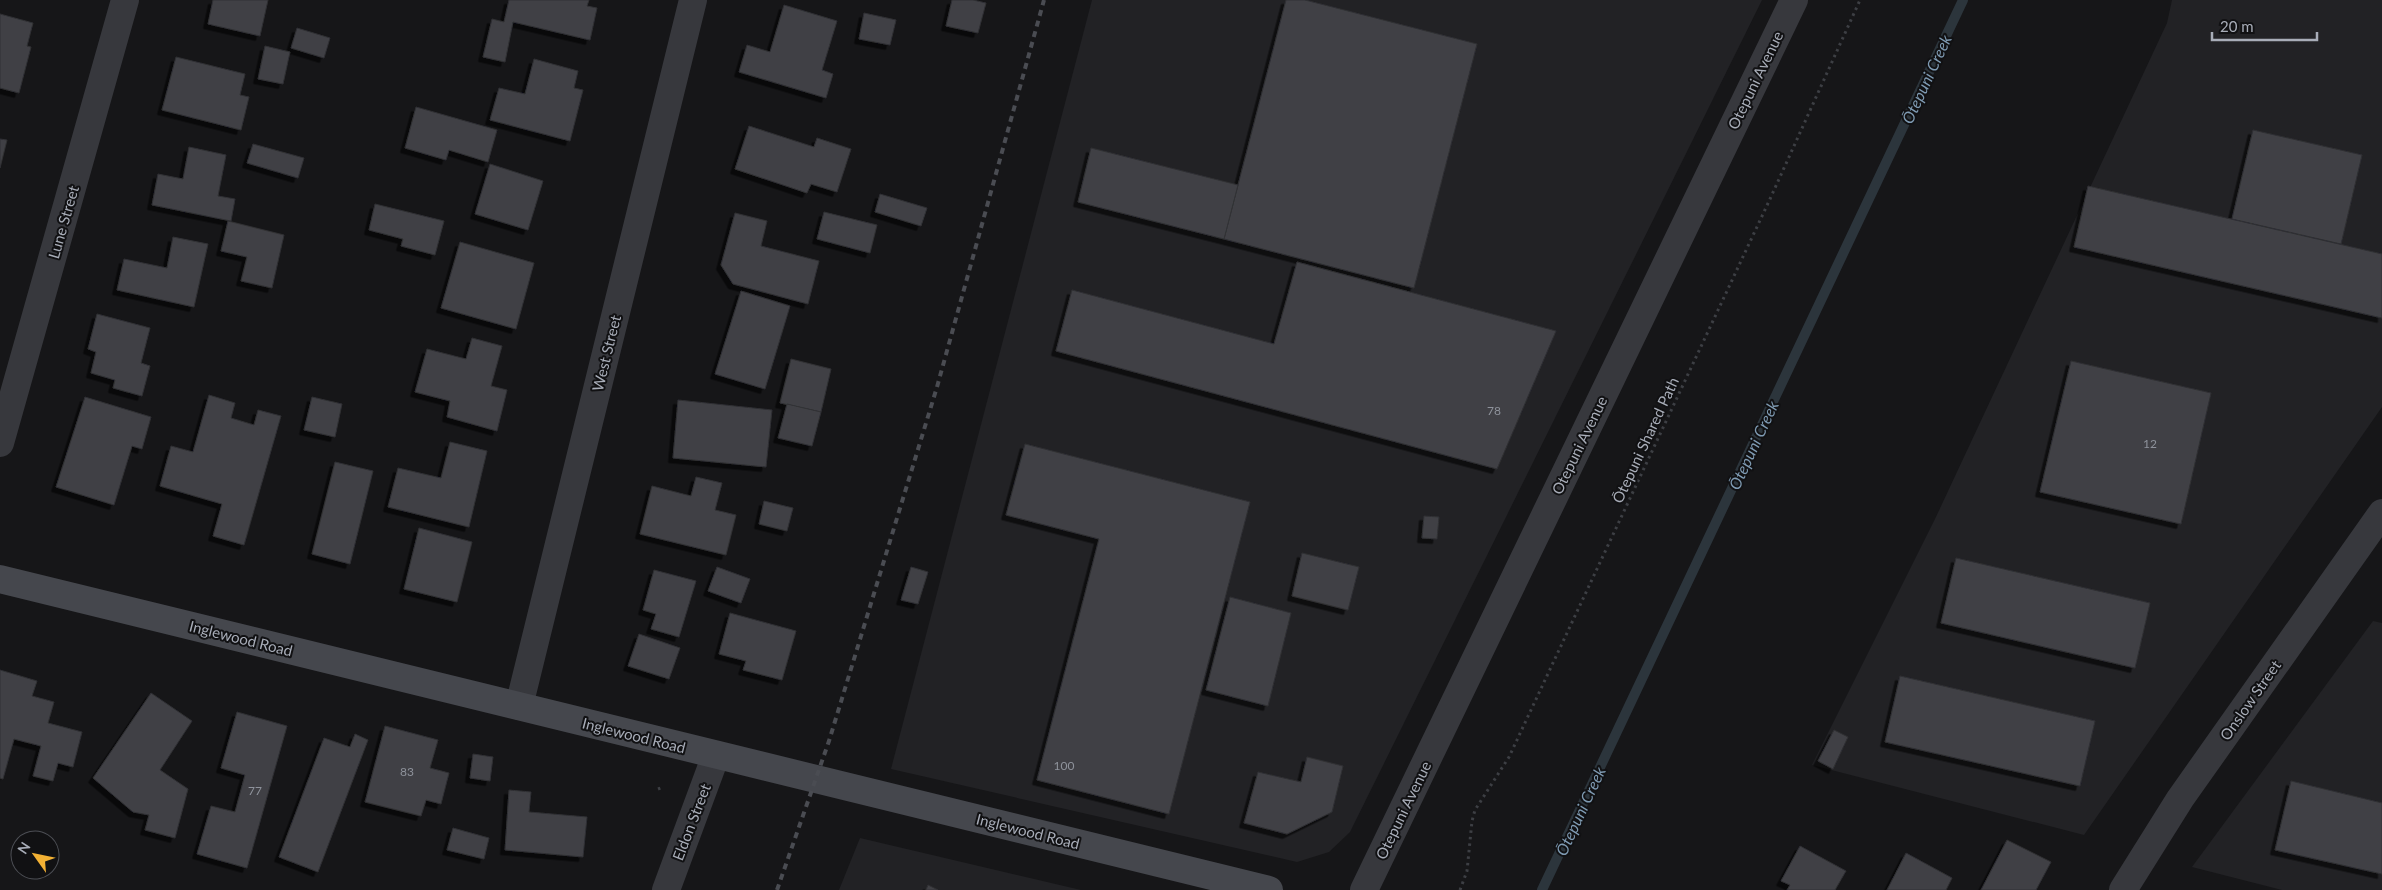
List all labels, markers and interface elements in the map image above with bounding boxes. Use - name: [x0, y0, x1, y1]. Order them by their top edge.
- scale bar: [2212, 10, 2317, 42]
- text: 20 m: [2220, 17, 2254, 35]
- street label: Otepuni Avenue: [1723, 28, 1787, 132]
- water label: Ōtepuni Creek: [1897, 31, 1955, 126]
- street label: Lune Street: [44, 183, 82, 261]
- street label: West Street: [588, 312, 624, 393]
- street label: Ōtepuni Shared Path: [1608, 374, 1682, 506]
- street label: Otepuni Avenue: [1547, 393, 1611, 497]
- water label: Ōtepuni Creek: [1724, 397, 1782, 492]
- house number: 78: [1487, 403, 1501, 418]
- house number: 12: [2143, 436, 2157, 451]
- street label: Inglewood Road: [187, 616, 295, 660]
- street label: Onslow Street: [2216, 656, 2285, 743]
- street label: Inglewood Road: [580, 713, 688, 757]
- house number: 100: [1054, 758, 1074, 773]
- street label: Otepuni Avenue: [1371, 758, 1435, 862]
- water label: Ōtepuni Creek: [1551, 763, 1609, 858]
- house number: 83: [400, 764, 414, 779]
- street label: Eldon Street: [668, 781, 714, 863]
- house number: 77: [248, 783, 262, 798]
- street label: Inglewood Road: [974, 809, 1082, 853]
- north arrow: [10, 830, 60, 880]
- text: N: [14, 838, 34, 857]

